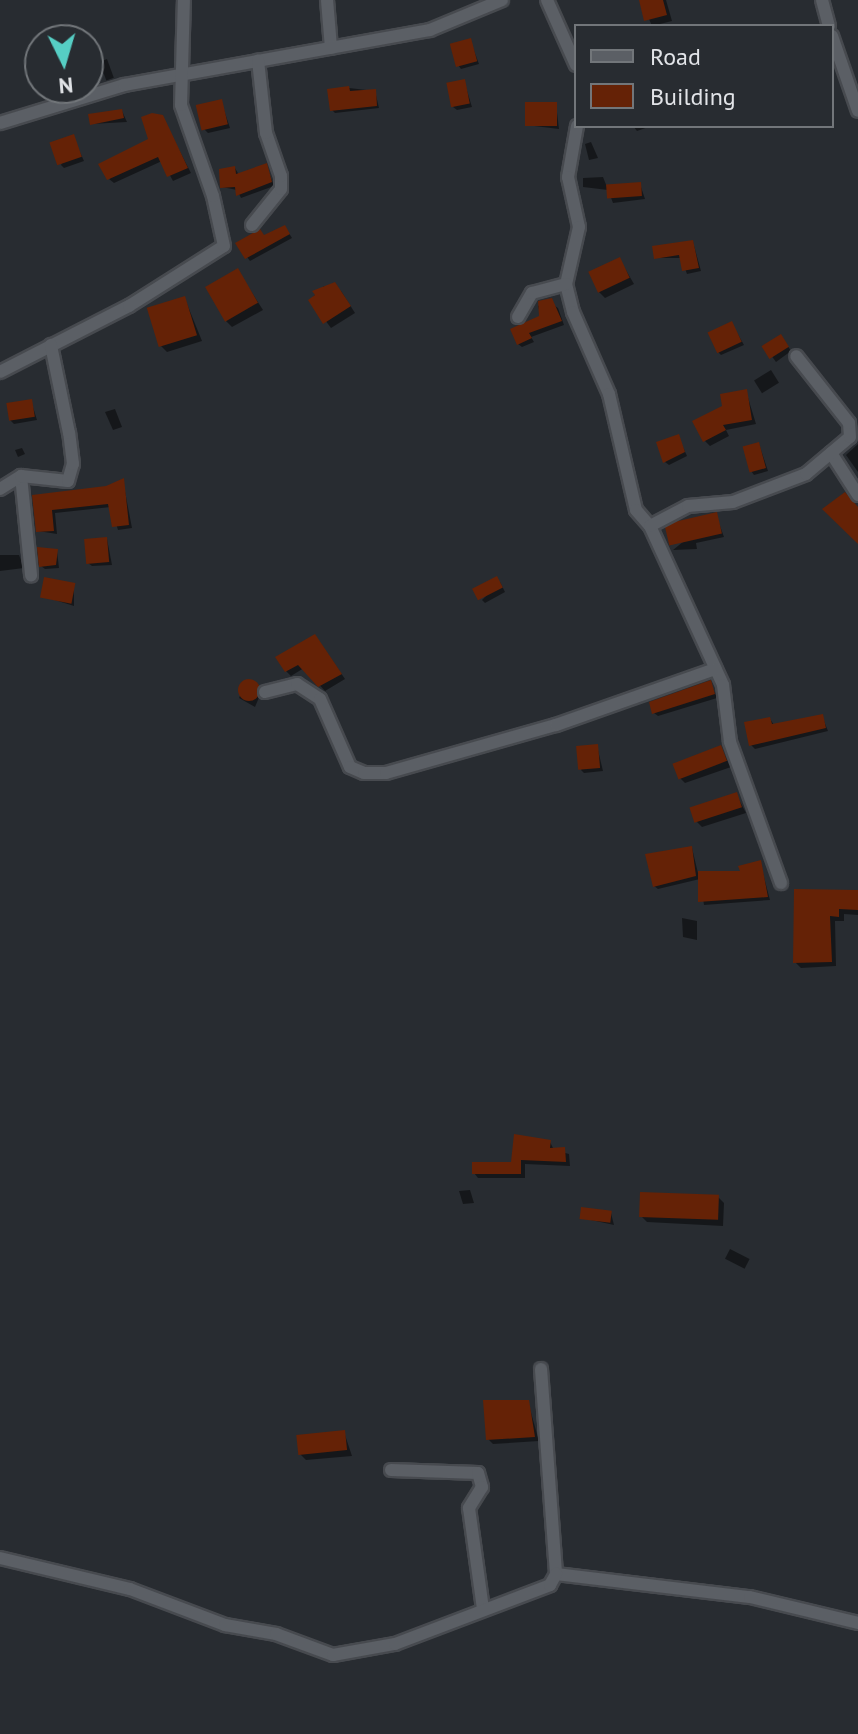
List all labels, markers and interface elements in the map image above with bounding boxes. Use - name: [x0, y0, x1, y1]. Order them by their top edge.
- north arrow: [24, 24, 104, 104]
- legend: [574, 24, 834, 128]
- text: Road: [650, 41, 701, 72]
- text: N: [57, 71, 74, 100]
- text: Building: [650, 81, 736, 112]

